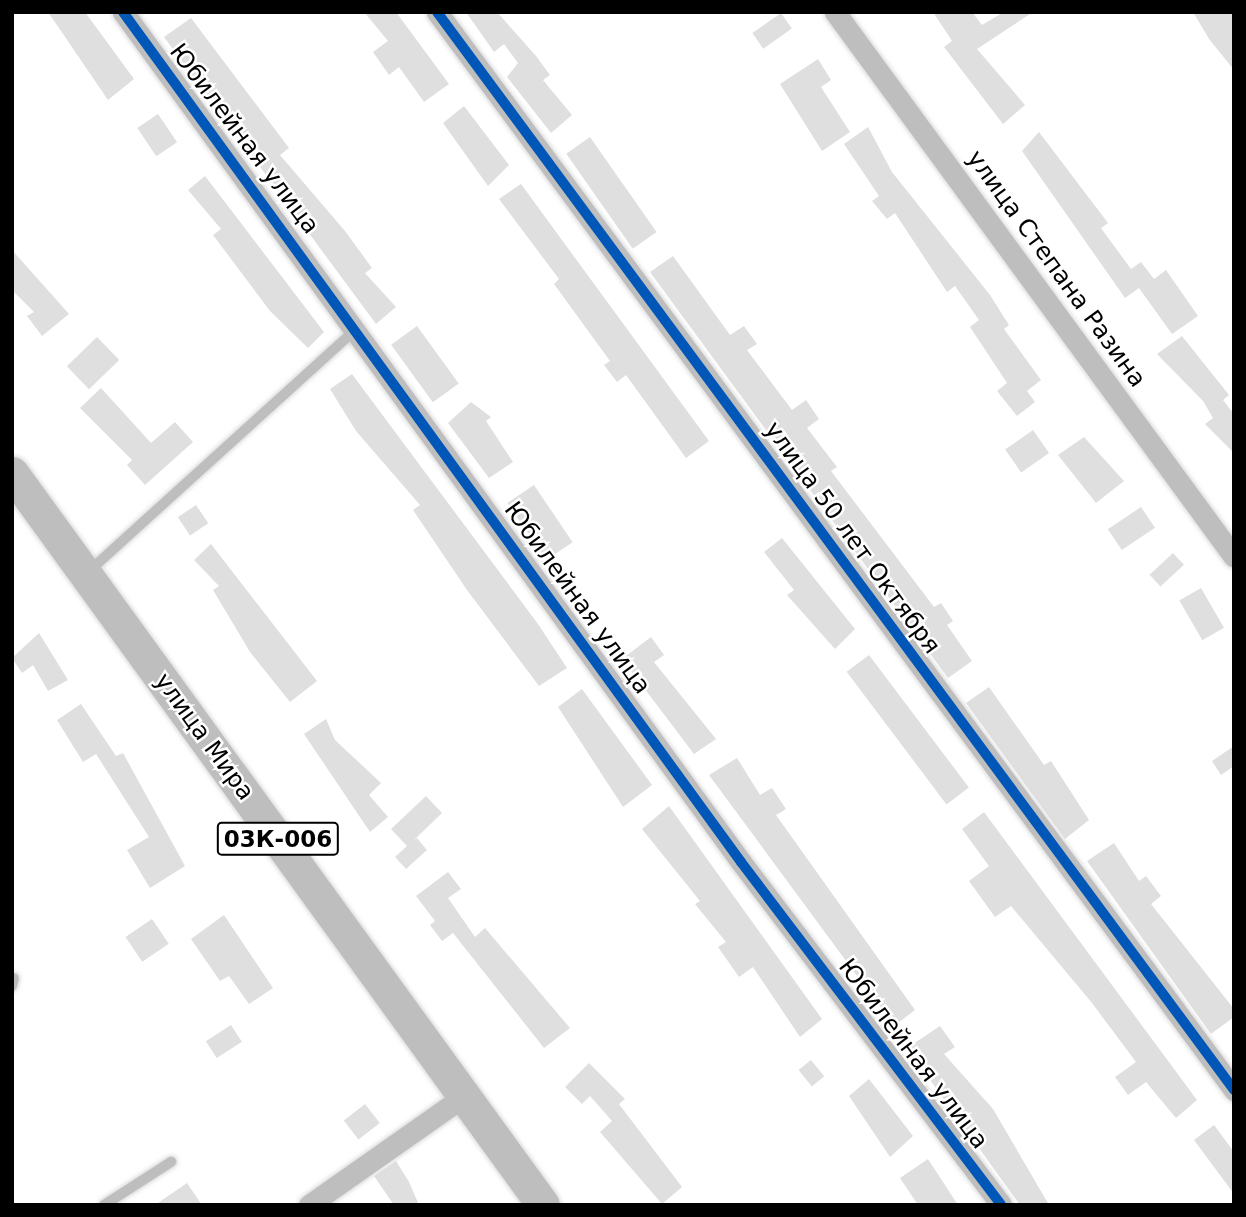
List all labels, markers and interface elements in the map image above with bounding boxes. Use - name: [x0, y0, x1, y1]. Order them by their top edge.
- street label: Юбилейная улица: [163, 38, 325, 240]
- street label: улица Степана Разина: [960, 145, 1152, 393]
- street label: улица 50 лет Октября: [758, 416, 946, 660]
- street label: Юбилейная улица: [498, 496, 656, 700]
- street label: улица Мира: [148, 668, 260, 806]
- road number: 03К-006: [217, 820, 339, 859]
- street label: Юбилейная улица: [832, 953, 994, 1155]

